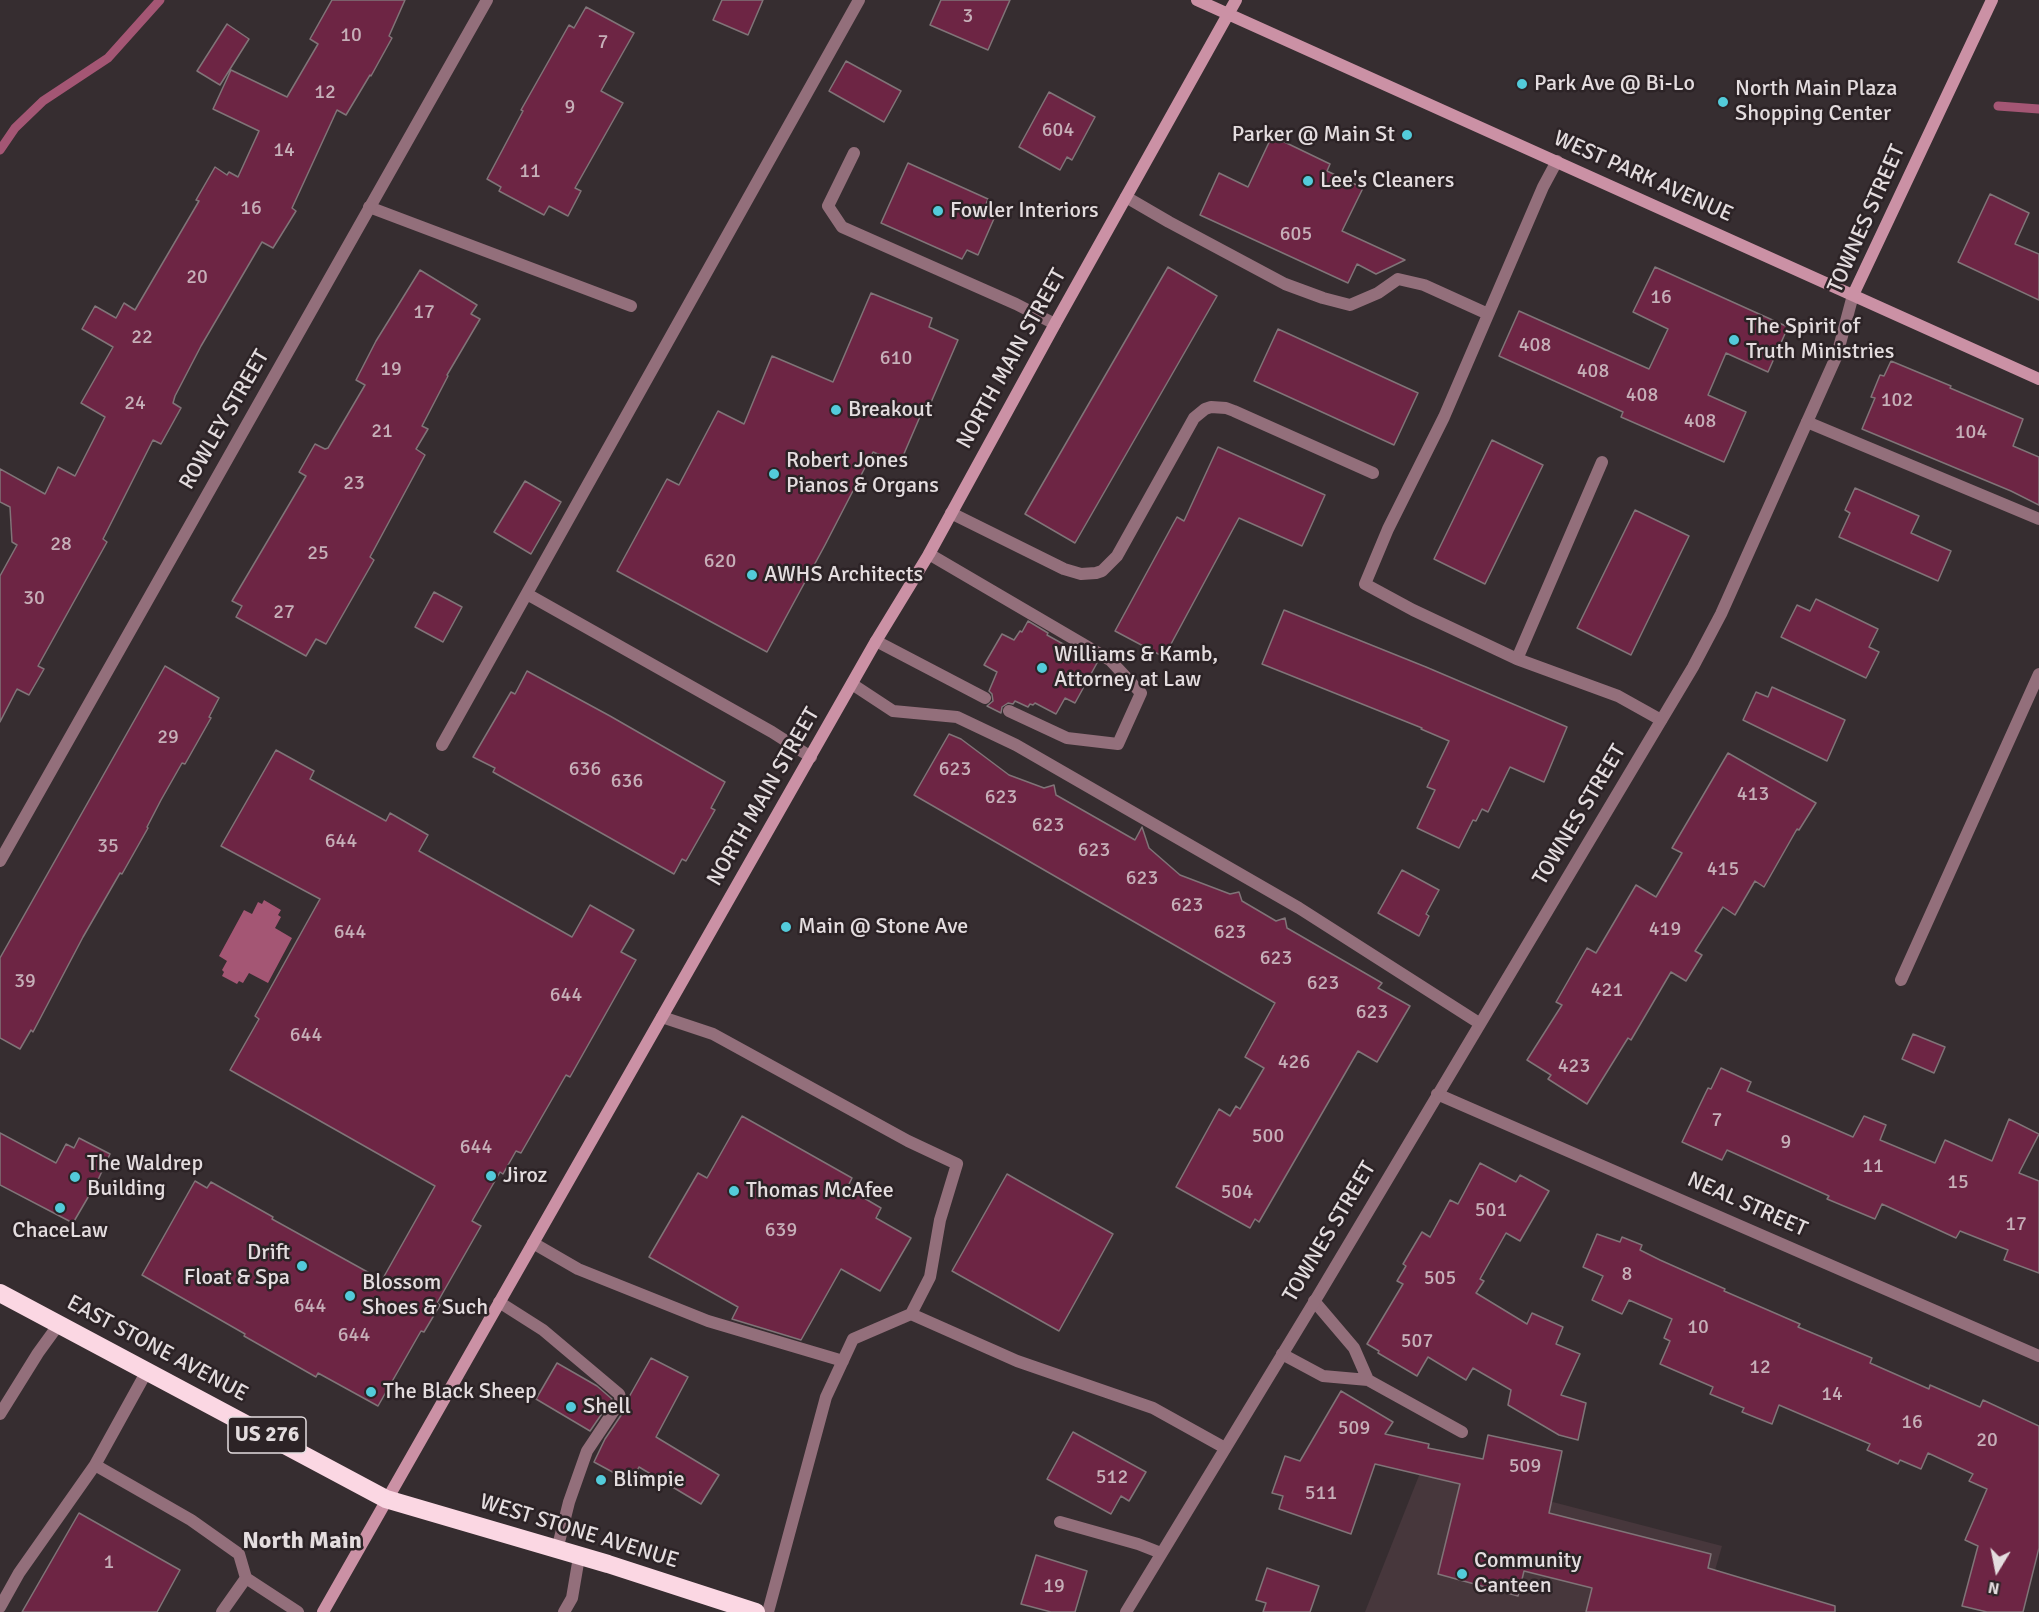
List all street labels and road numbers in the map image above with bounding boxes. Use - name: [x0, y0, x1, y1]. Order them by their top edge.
- street label: WEST PARK AVENUE: [1549, 126, 1737, 228]
- street label: TOWNES STREET: [1823, 141, 1911, 297]
- street label: NORTH MAIN STREET: [952, 264, 1072, 454]
- street label: ROWLEY STREET: [174, 345, 276, 495]
- street label: NORTH MAIN STREET: [702, 703, 826, 891]
- street label: TOWNES STREET: [1528, 740, 1632, 890]
- street label: TOWNES STREET: [1278, 1157, 1382, 1307]
- street label: NEAL STREET: [1683, 1167, 1811, 1243]
- street label: EAST STONE AVENUE: [62, 1290, 252, 1408]
- road number: US 276: [228, 1417, 306, 1453]
- street label: WEST STONE AVENUE: [476, 1489, 682, 1575]

